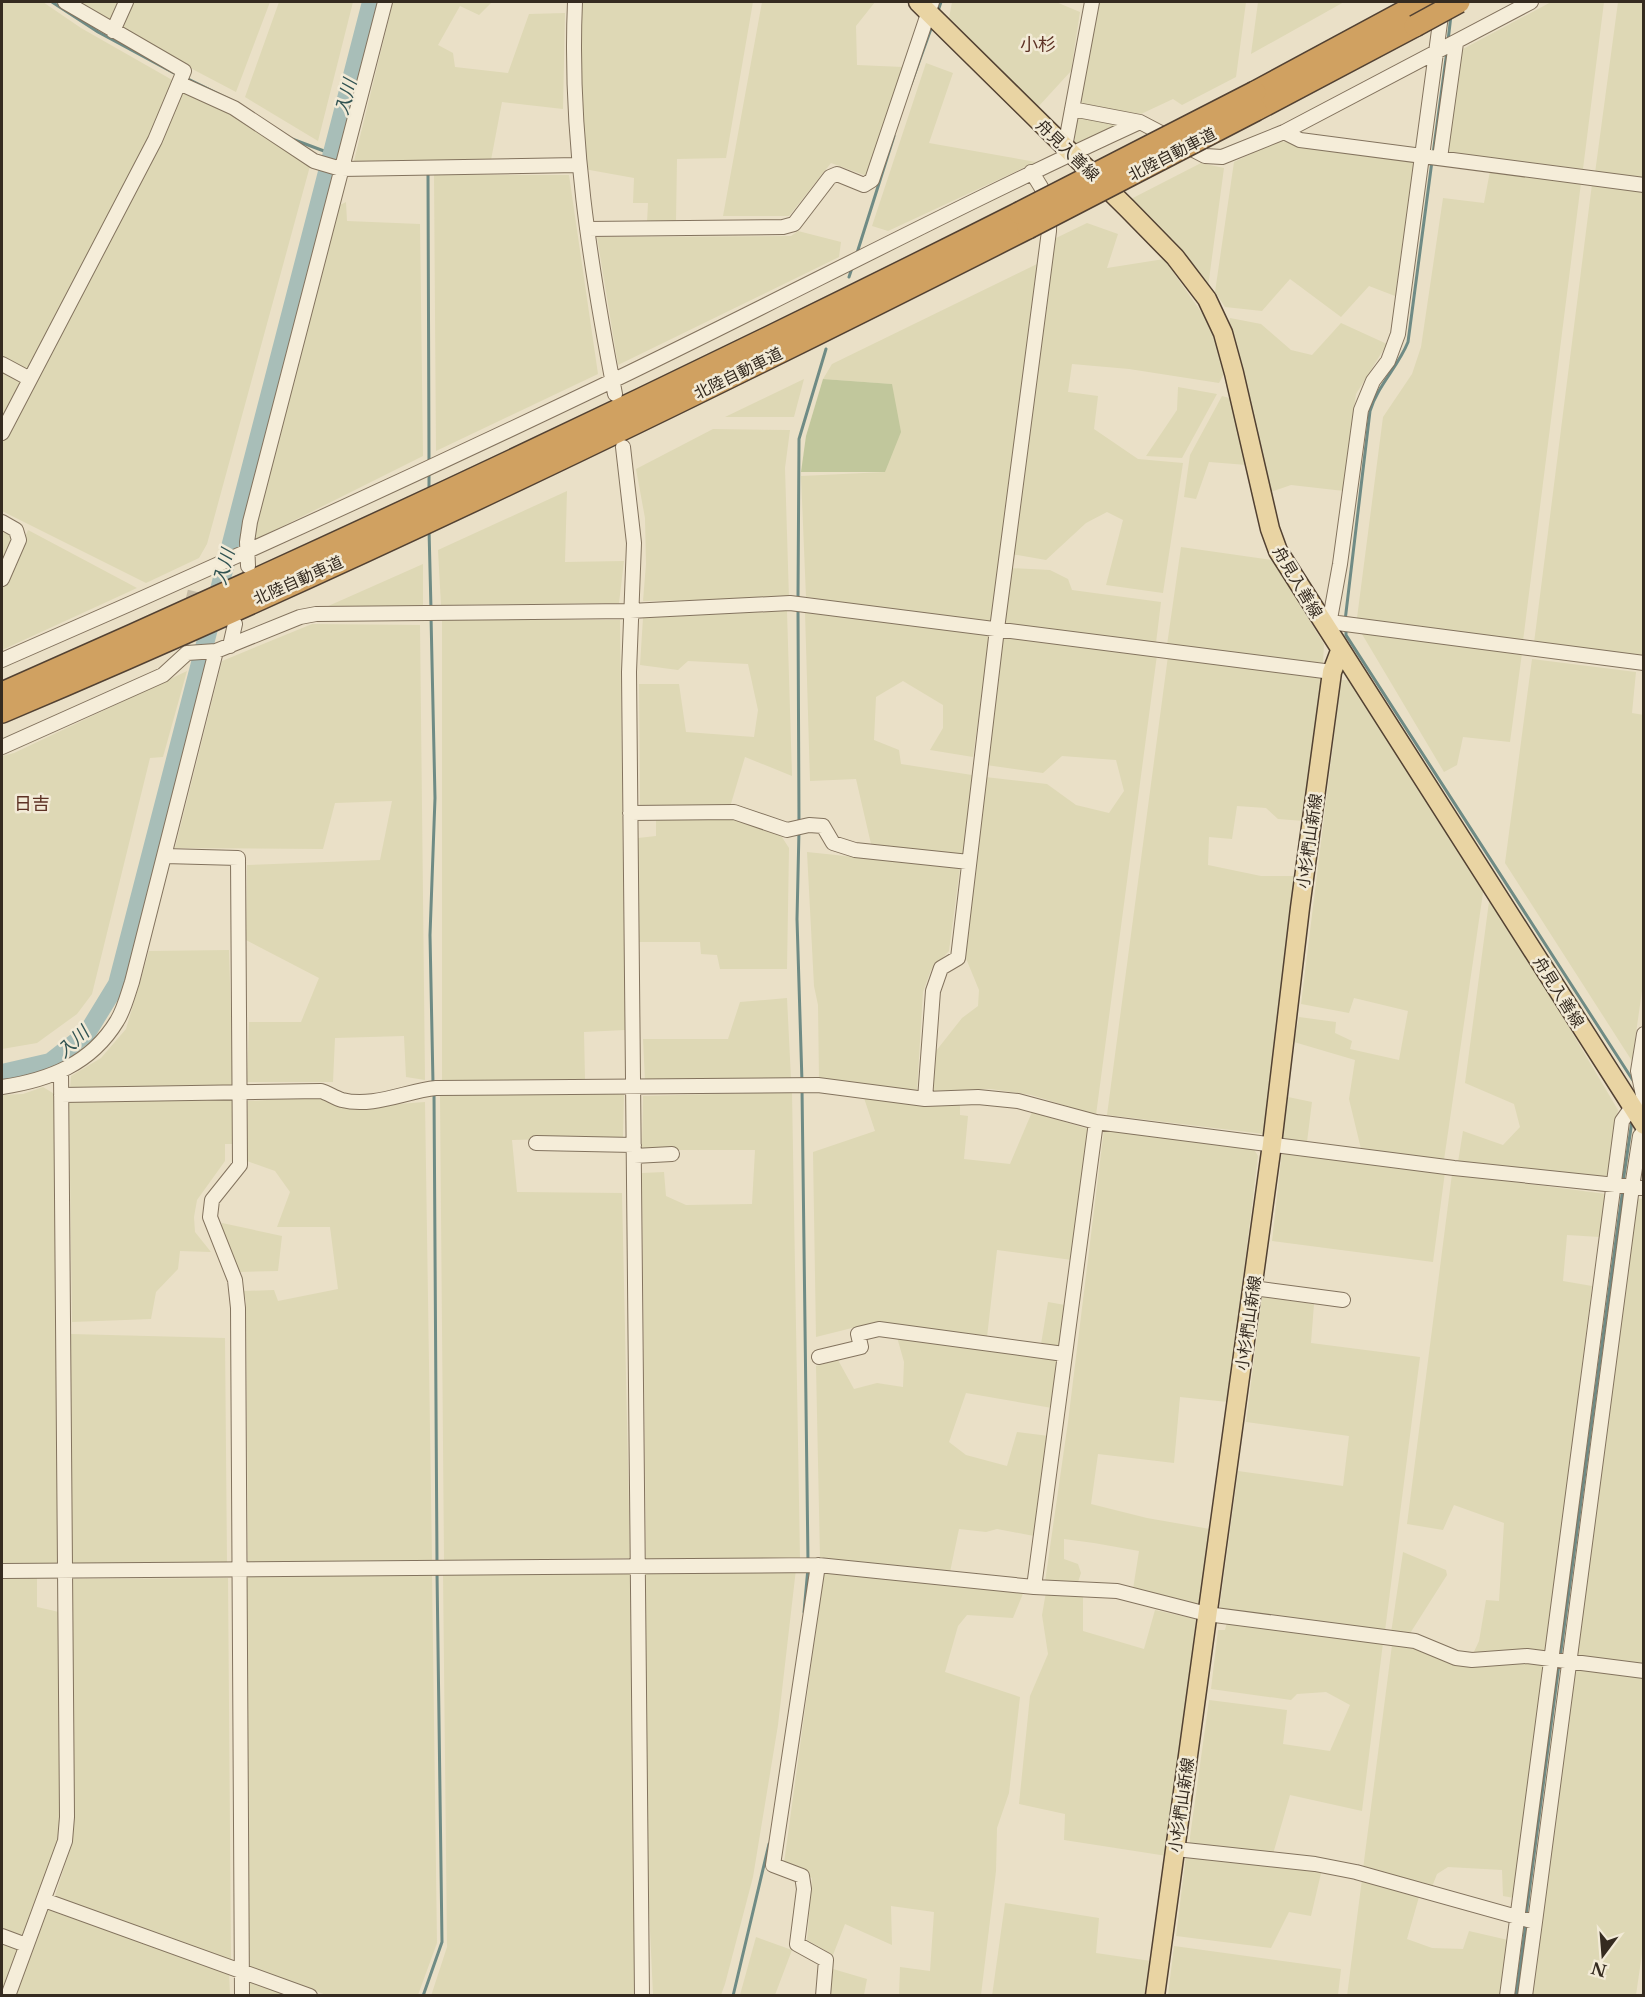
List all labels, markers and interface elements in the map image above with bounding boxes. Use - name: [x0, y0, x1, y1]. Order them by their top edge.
- district label: 小杉: [1020, 34, 1056, 56]
- water label: 入川: [331, 75, 362, 117]
- street label: 舟見入善線: [1032, 115, 1104, 185]
- street label: 北陸自動車道: [1125, 123, 1219, 185]
- street label: 北陸自動車道: [690, 343, 786, 403]
- street label: 舟見入善線: [1269, 543, 1327, 621]
- water label: 入川: [209, 545, 240, 587]
- street label: 北陸自動車道: [250, 551, 346, 609]
- street label: 小杉椚山新線: [1292, 792, 1326, 890]
- district label: 日吉: [14, 793, 50, 815]
- street label: 舟見入善線: [1529, 953, 1589, 1031]
- water label: 入川: [52, 1020, 95, 1062]
- street label: 小杉椚山新線: [1231, 1274, 1265, 1372]
- street label: 小杉椚山新線: [1164, 1756, 1198, 1854]
- north arrow: [1573, 1925, 1633, 1985]
- text: N: [1589, 1958, 1609, 1981]

